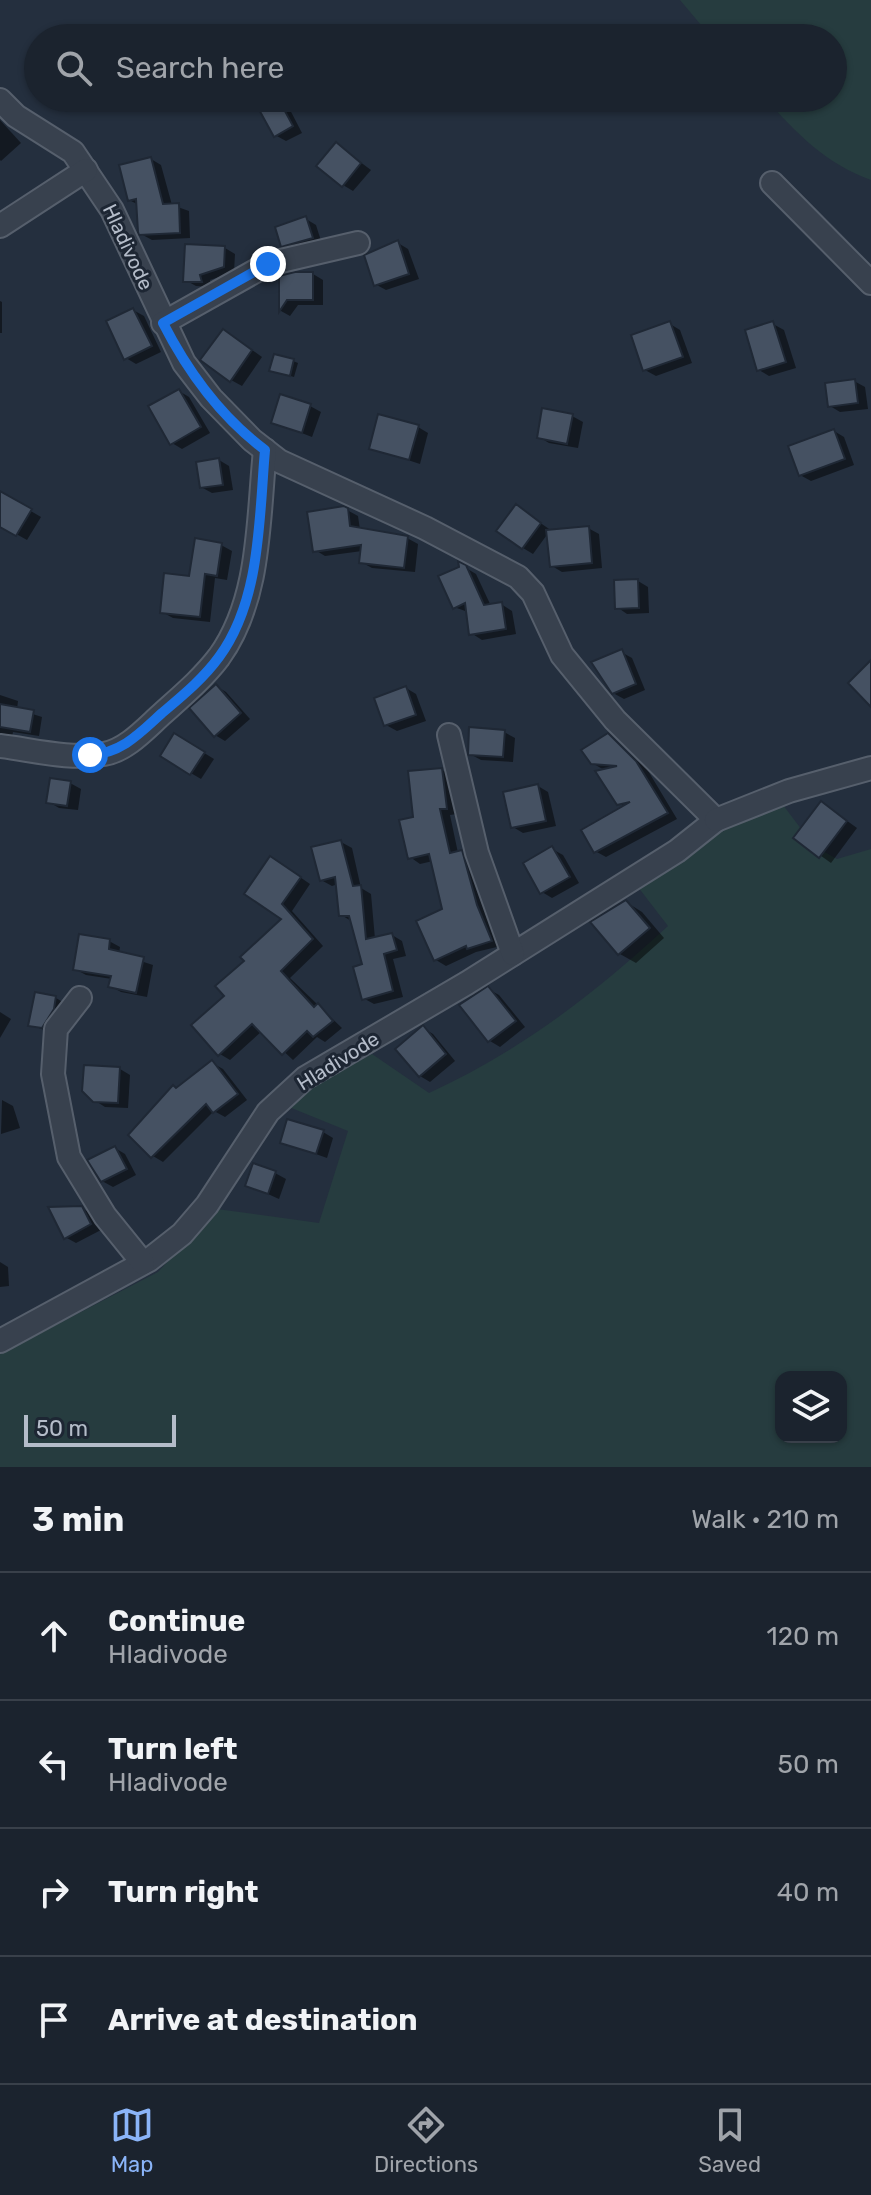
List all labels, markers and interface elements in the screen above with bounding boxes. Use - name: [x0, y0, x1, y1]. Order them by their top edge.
- search box: [24, 24, 847, 112]
- icon: search: [52, 46, 96, 90]
- text: Search here: [116, 50, 284, 86]
- street label: Hladivode: [98, 200, 158, 294]
- route end: [250, 246, 286, 282]
- route start: [72, 737, 108, 773]
- street label: Hladivode: [293, 1026, 383, 1096]
- map controls: [775, 1371, 847, 1443]
- button: layers: [775, 1371, 847, 1443]
- scale bar: [24, 1411, 176, 1447]
- text: 50 m: [36, 1415, 88, 1442]
- text: 3 min: [32, 1499, 124, 1540]
- text: Walk · 210 m: [691, 1504, 839, 1535]
- text: Continue: [108, 1603, 245, 1639]
- icon: ahead: [32, 1614, 76, 1658]
- text: 120 m: [767, 1621, 839, 1652]
- text: Hladivode: [108, 1639, 228, 1670]
- text: Turn left: [108, 1731, 238, 1767]
- icon: left: [32, 1742, 76, 1786]
- text: 50 m: [778, 1749, 839, 1780]
- text: Hladivode: [108, 1767, 228, 1798]
- icon: right: [32, 1870, 76, 1914]
- text: Turn right: [108, 1874, 259, 1910]
- text: 40 m: [777, 1877, 839, 1908]
- icon: arrive: [32, 1998, 76, 2042]
- text: Arrive at destination: [108, 2002, 418, 2038]
- tab: Map: [110, 2103, 154, 2178]
- tab: Directions: [374, 2103, 478, 2178]
- tab: Saved: [698, 2103, 761, 2178]

